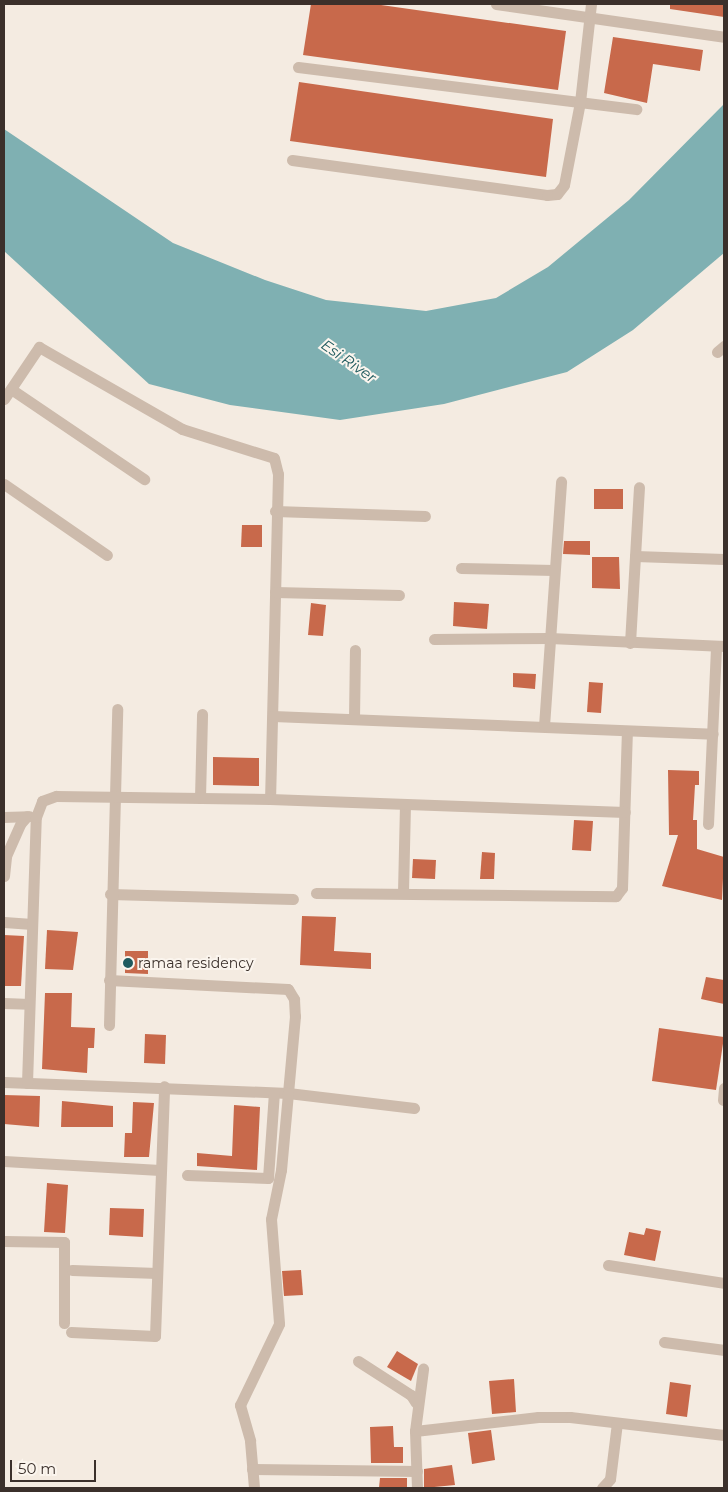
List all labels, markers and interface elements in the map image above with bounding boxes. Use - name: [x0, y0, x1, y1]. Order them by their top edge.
- water label: Esi River: [318, 336, 380, 386]
- place label: ramaa residency: [138, 955, 254, 971]
- marker: ramaa residency: [122, 957, 134, 969]
- scale bar: [12, 1450, 99, 1482]
- text: 50 m: [18, 1459, 56, 1478]

